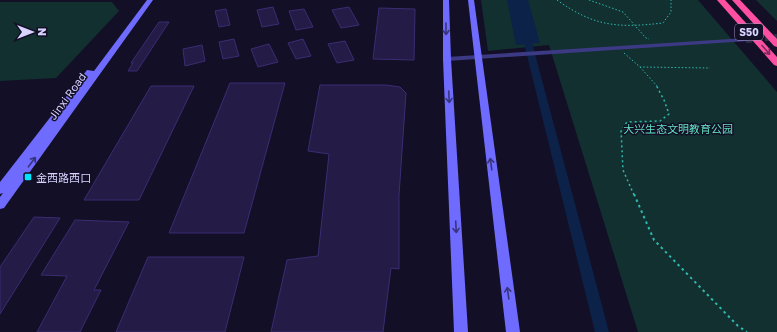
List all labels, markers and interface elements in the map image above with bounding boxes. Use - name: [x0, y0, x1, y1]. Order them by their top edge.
- north arrow: [12, 12, 52, 52]
- one-way arrow: [442, 22, 450, 35]
- road number: S50: [735, 24, 763, 40]
- text: N: [36, 28, 49, 36]
- one-way arrow: [761, 45, 770, 55]
- street label: Jinxi Road: [46, 70, 88, 122]
- one-way arrow: [445, 90, 452, 103]
- park label: 大兴生态文明教育公园: [623, 122, 733, 135]
- one-way arrow: [27, 157, 36, 168]
- one-way arrow: [487, 158, 495, 171]
- place label: 金西路西口: [36, 171, 91, 184]
- marker: 金西路西口: [23, 172, 33, 182]
- one-way arrow: [452, 220, 459, 233]
- one-way arrow: [504, 287, 512, 300]

